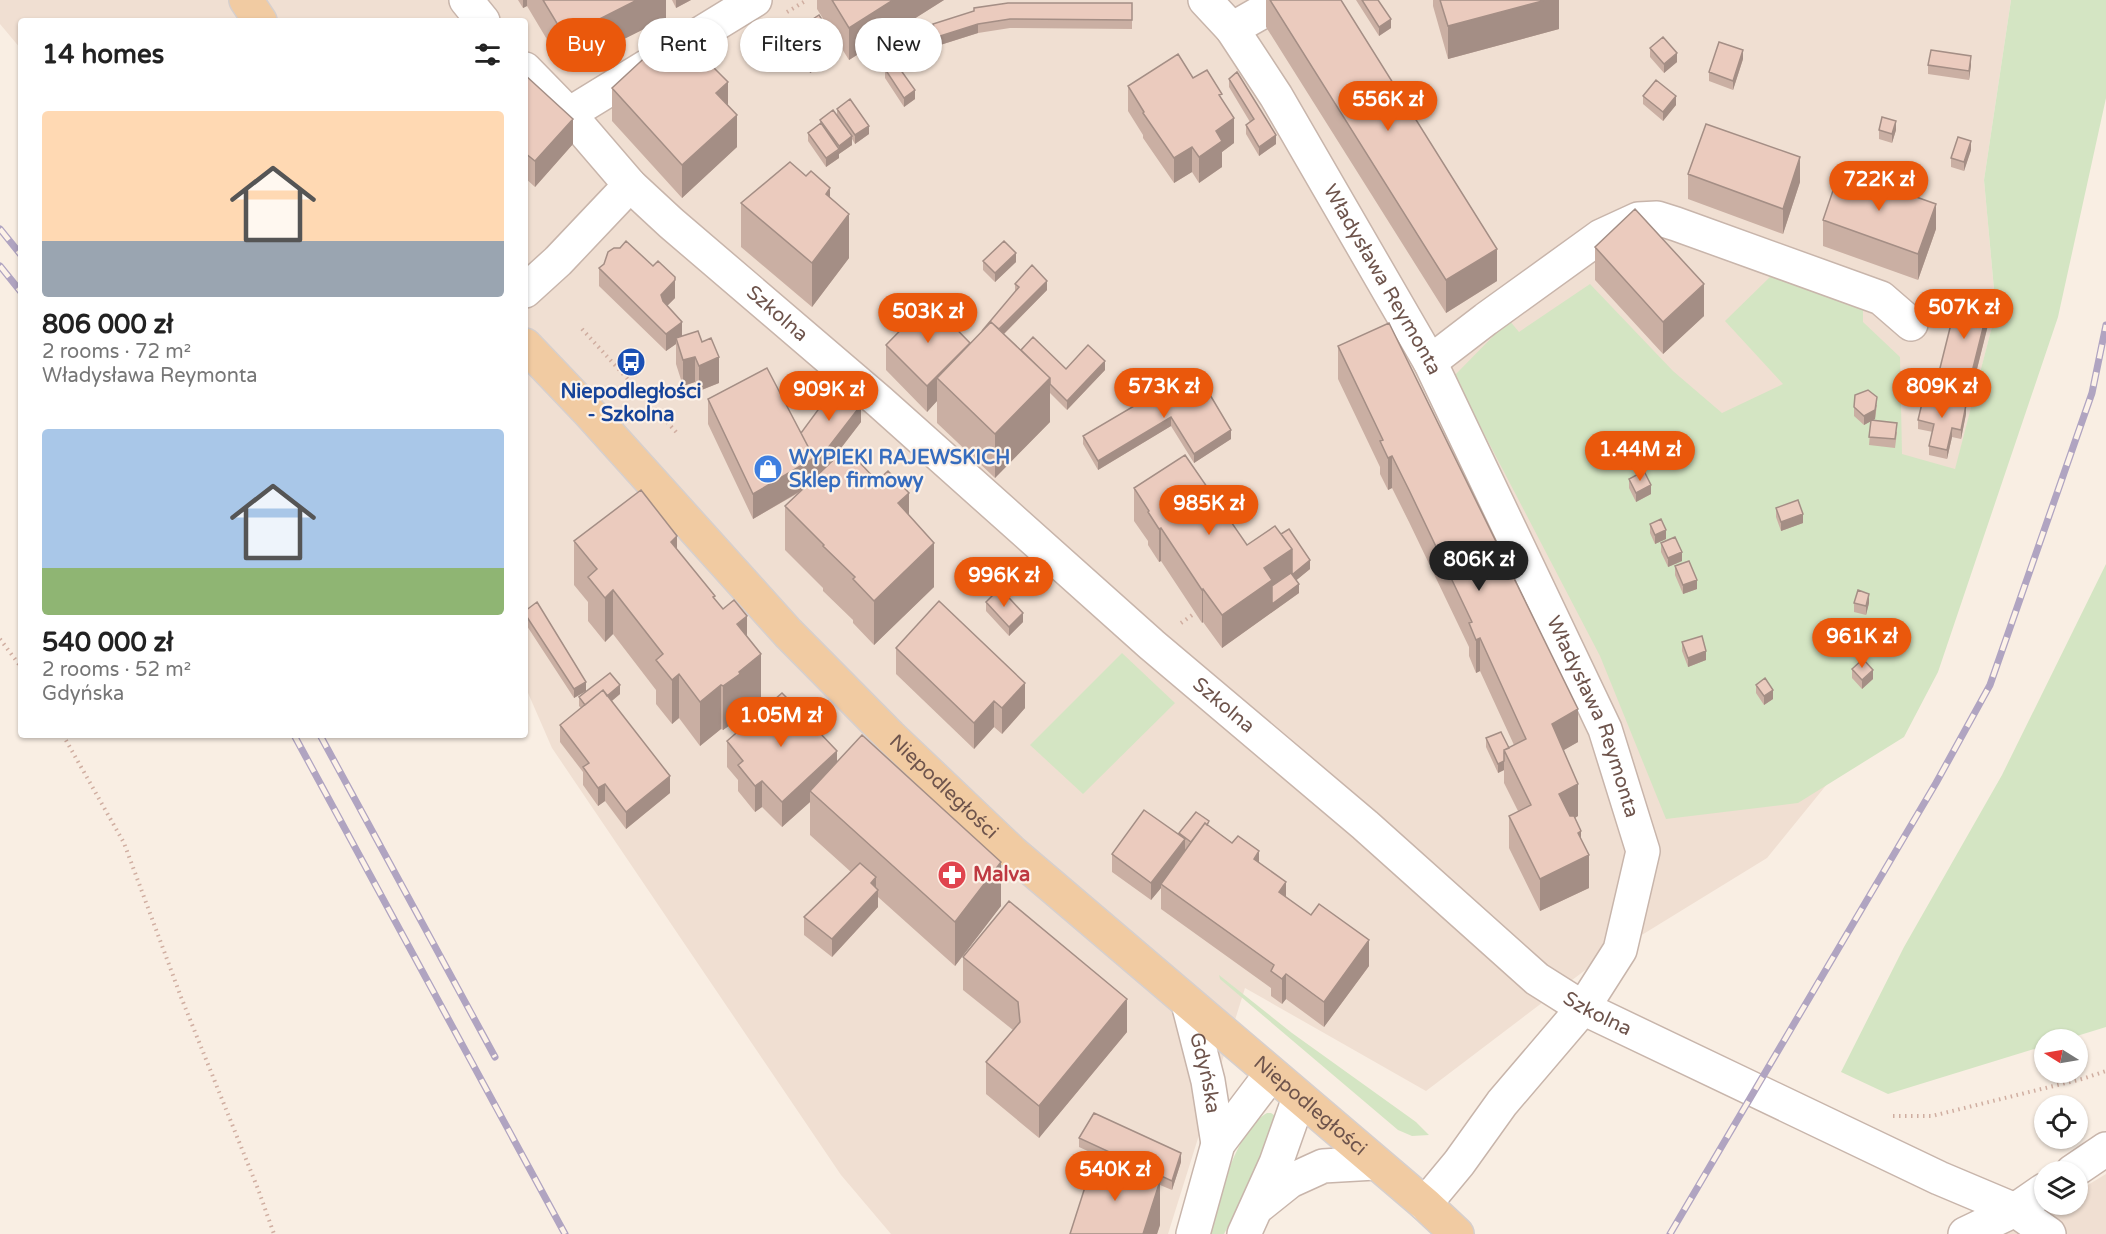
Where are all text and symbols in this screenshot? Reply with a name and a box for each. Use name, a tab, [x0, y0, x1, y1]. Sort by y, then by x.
chip: Buy	[546, 18, 626, 72]
chip: Rent	[638, 18, 728, 72]
chip: Filters	[740, 18, 843, 72]
chip: New	[855, 18, 942, 72]
icon: filters	[471, 38, 504, 71]
text: 14 homes	[42, 39, 164, 70]
pin: 556K zł	[1333, 81, 1443, 132]
text: 556K zł	[1352, 88, 1424, 112]
icon: home	[219, 150, 327, 258]
pin: 722K zł	[1824, 161, 1934, 212]
text: 722K zł	[1843, 168, 1915, 192]
street label: Władysława Reymonta	[1318, 180, 1446, 379]
street label: Szkolna	[741, 281, 813, 347]
pin: 507K zł	[1909, 289, 2019, 340]
pin: 503K zł	[873, 293, 983, 344]
text: 507K zł	[1928, 296, 2000, 320]
text: 503K zł	[892, 300, 964, 324]
text: 806 000 zł	[42, 309, 173, 340]
text: 2 rooms · 72 m²	[42, 340, 191, 364]
bus stop icon: Niepodległości - Szkolna	[615, 346, 647, 378]
text: Władysława Reymonta	[42, 364, 258, 388]
pin: 573K zł	[1109, 368, 1219, 419]
pin: 809K zł	[1887, 368, 1997, 419]
pin: 909K zł	[774, 371, 884, 422]
text: 573K zł	[1128, 375, 1200, 399]
text: 809K zł	[1906, 375, 1978, 399]
text: 909K zł	[793, 378, 865, 402]
place label: Niepodległości - Szkolna	[560, 380, 702, 427]
pin: 1.44M zł	[1578, 431, 1702, 482]
text: 1.44M zł	[1599, 438, 1681, 462]
place label: WYPIEKI RAJEWSKICH Sklep firmowy	[789, 446, 1010, 493]
shop icon: WYPIEKI RAJEWSKICH Sklep firmowy	[752, 453, 784, 485]
icon: home	[219, 468, 327, 576]
pin: 985K zł	[1154, 485, 1264, 536]
text: 985K zł	[1173, 492, 1245, 516]
pin: 806K zł	[1424, 541, 1534, 592]
text: 806K zł	[1443, 548, 1515, 572]
pin: 996K zł	[949, 557, 1059, 608]
text: 996K zł	[968, 564, 1040, 588]
street label: Władysława Reymonta	[1541, 612, 1644, 821]
pin: 961K zł	[1807, 618, 1917, 669]
text: 961K zł	[1826, 625, 1898, 649]
text: 540 000 zł	[42, 627, 173, 658]
text: 2 rooms · 52 m²	[42, 658, 191, 682]
street label: Szkolna	[1188, 673, 1259, 738]
text: Gdyńska	[42, 682, 124, 706]
pin: 1.05M zł	[719, 697, 843, 748]
text: 1.05M zł	[740, 704, 822, 728]
street label: Niepodległości	[884, 730, 1003, 844]
pharmacy icon: Malva	[936, 859, 968, 891]
place label: Malva	[973, 863, 1030, 887]
street label: Szkolna	[1559, 986, 1635, 1041]
north arrow	[2034, 1029, 2088, 1083]
map controls	[2034, 1029, 2088, 1215]
street label: Gdyńska	[1184, 1030, 1225, 1115]
street label: Niepodległości	[1249, 1051, 1372, 1161]
button: locate	[2034, 1095, 2088, 1149]
pin: 540K zł	[1060, 1151, 1170, 1202]
text: 540K zł	[1079, 1158, 1151, 1182]
button: layers	[2034, 1161, 2088, 1215]

